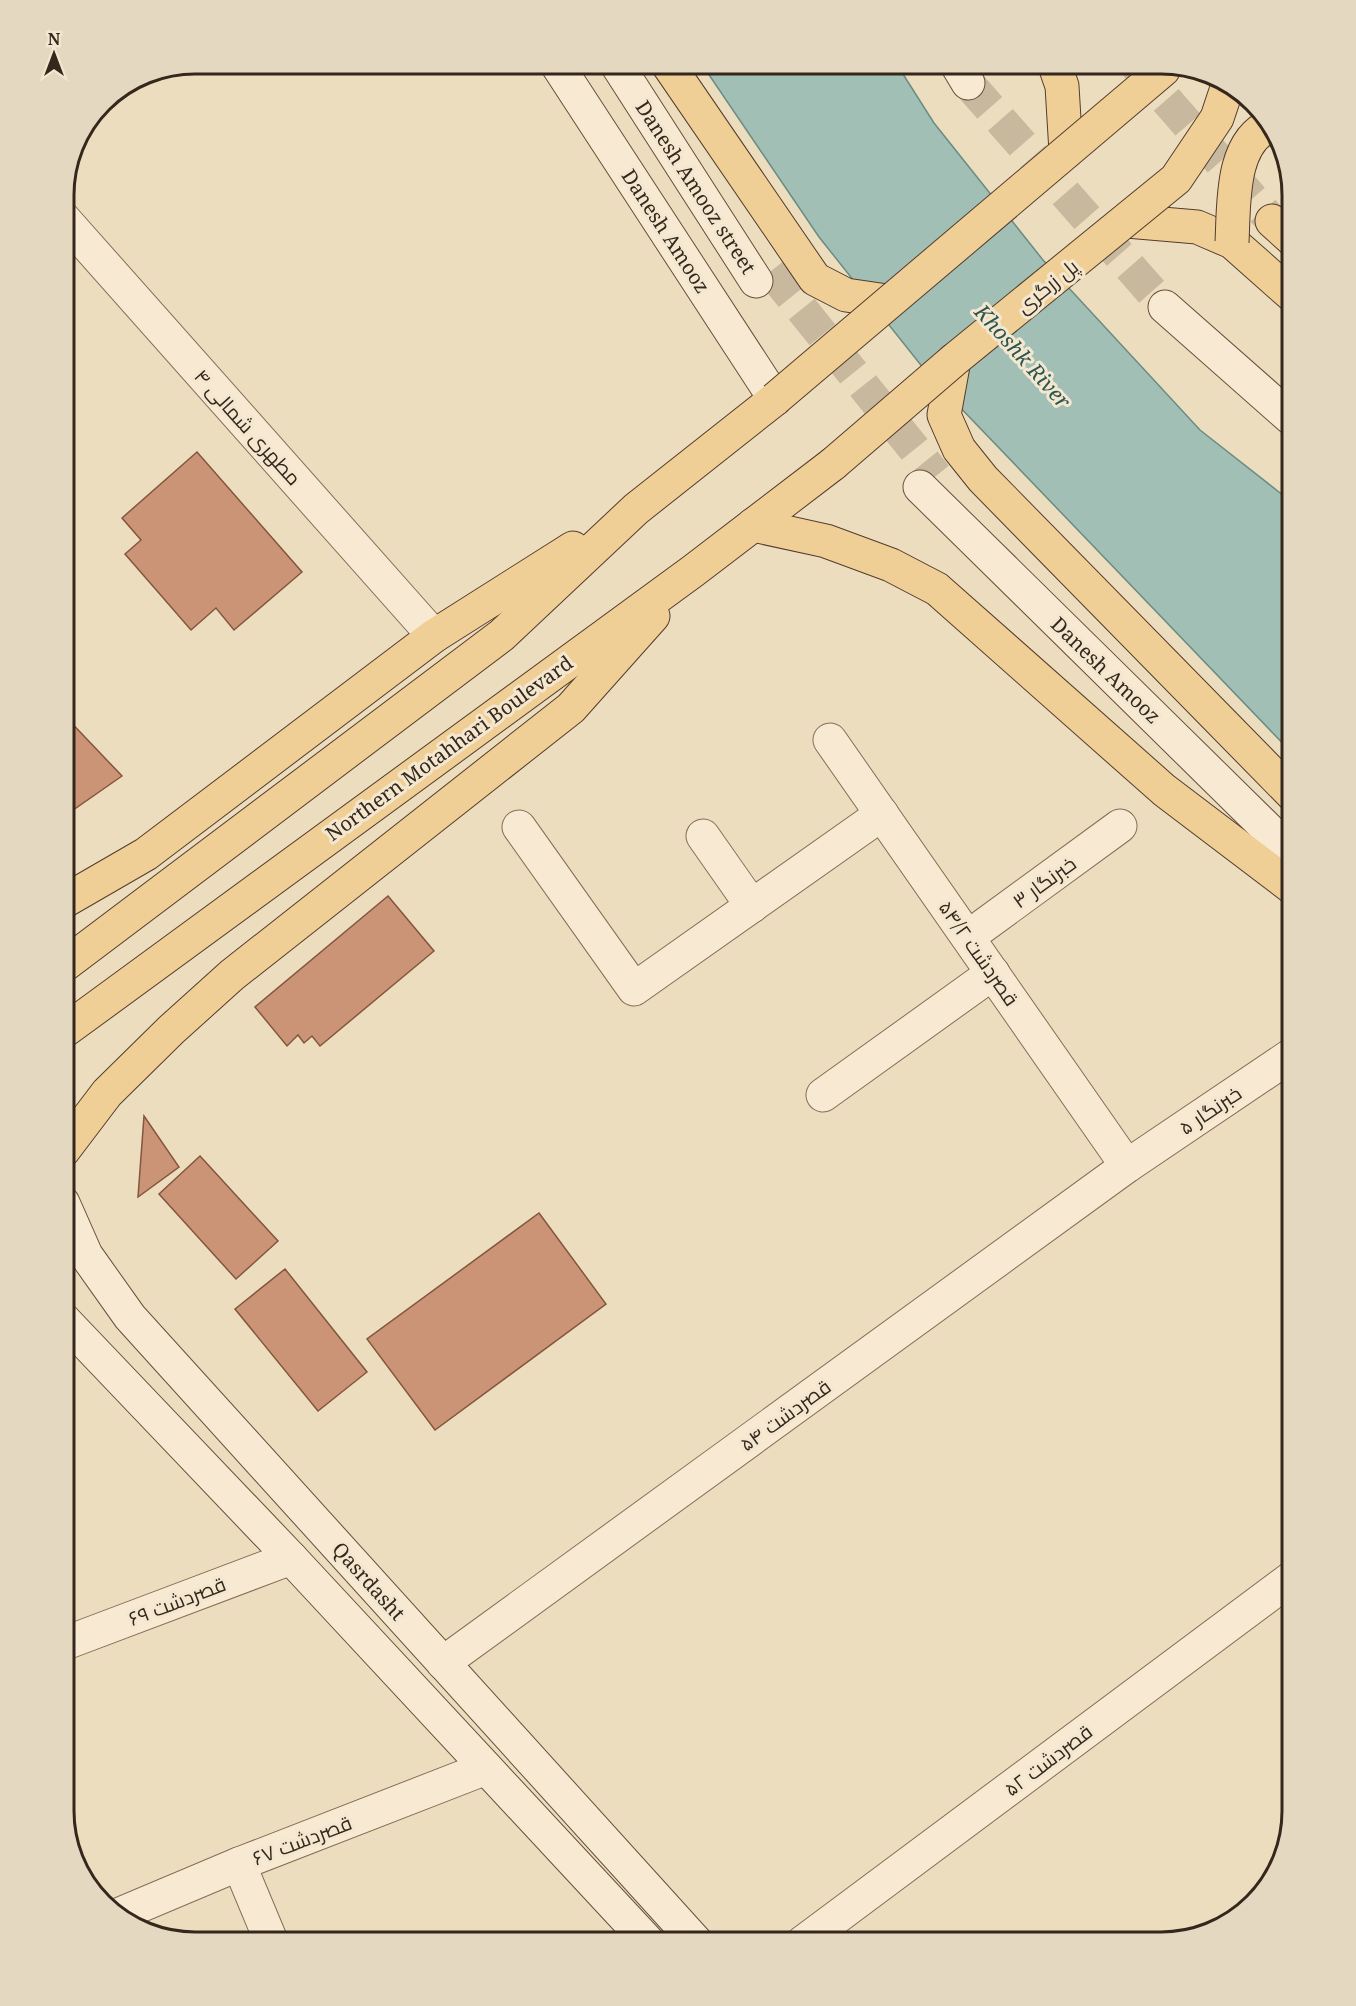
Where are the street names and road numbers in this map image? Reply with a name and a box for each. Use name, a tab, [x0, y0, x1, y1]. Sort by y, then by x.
street label: Danesh Amooz street	[631, 96, 761, 278]
street label: Danesh Amooz	[617, 165, 715, 297]
street label: پل زرگری	[1010, 252, 1084, 319]
street label: ۴ مطهری شمالی	[189, 363, 307, 491]
street label: Danesh Amooz	[1045, 611, 1167, 729]
street label: Northern Motahhari Boulevard	[320, 649, 578, 847]
street label: ۳ خبرنگار	[1007, 850, 1081, 914]
street label: ۵۴/۲ قصردشت	[933, 895, 1025, 1011]
street label: ۵ خبرنگار	[1174, 1079, 1246, 1141]
street label: ۵۴ قصردشت	[734, 1373, 836, 1457]
street label: Qasrdasht	[327, 1536, 411, 1626]
street label: ۶۹ قصردشت	[124, 1570, 230, 1632]
street label: ۵۲ قصردشت	[998, 1718, 1098, 1802]
street label: ۶۷ قصردشت	[248, 1809, 356, 1871]

